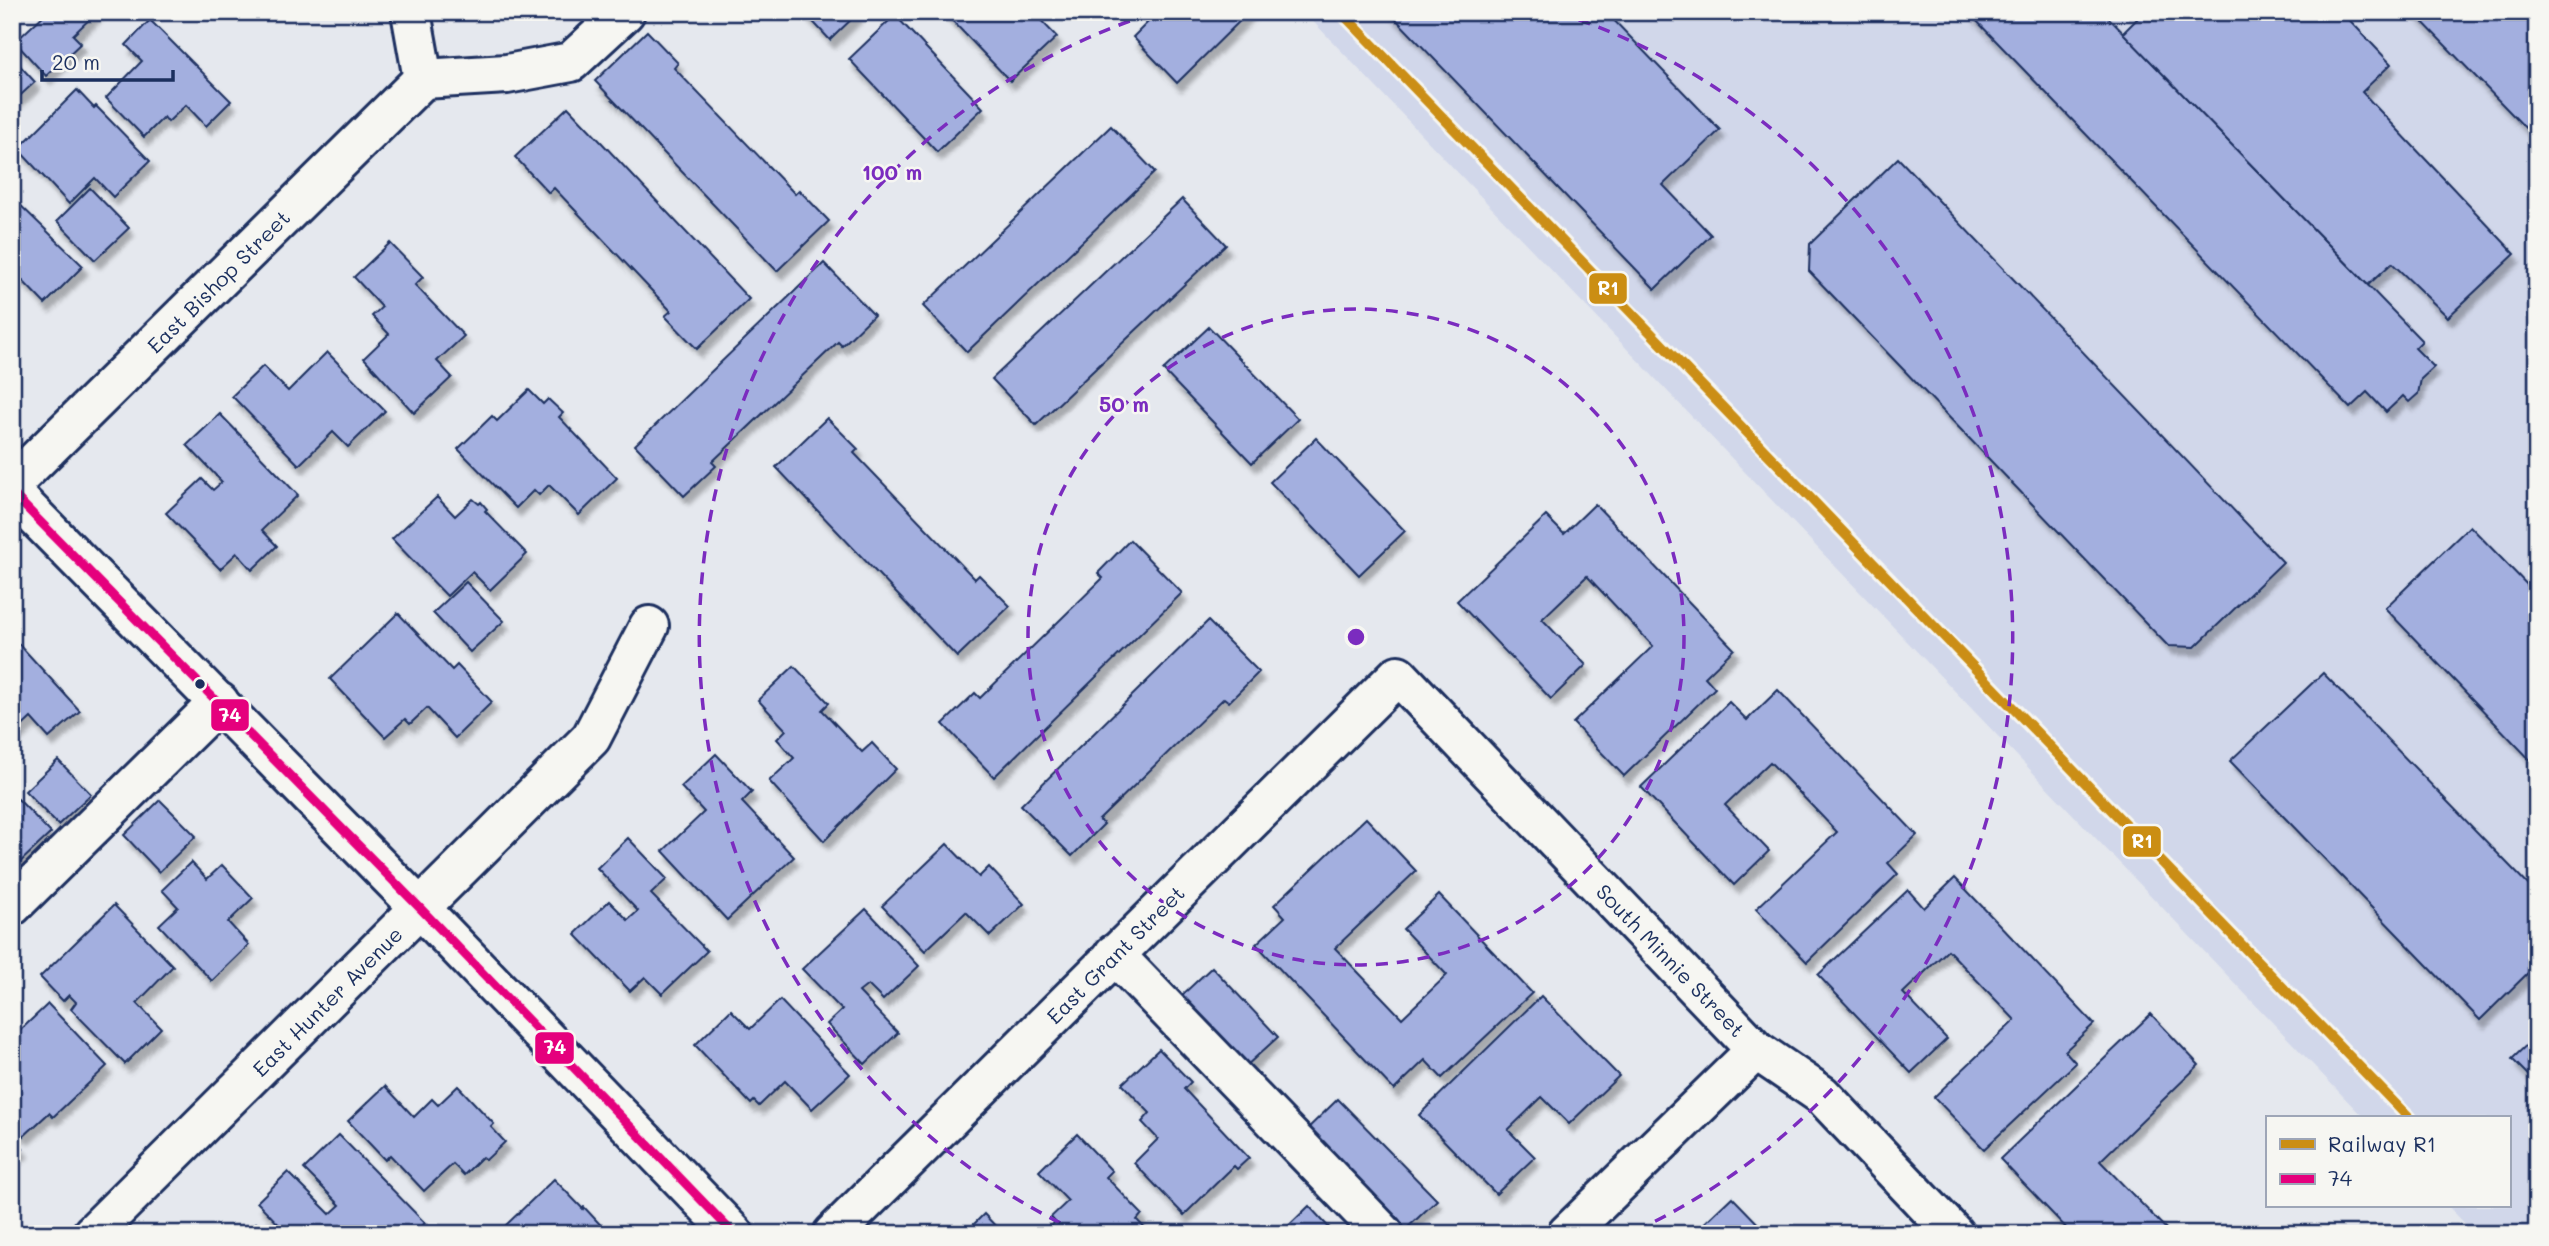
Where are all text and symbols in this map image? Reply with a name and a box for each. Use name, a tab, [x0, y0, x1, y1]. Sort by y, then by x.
scale bar	[42, 38, 173, 82]
text: 20 m	[52, 48, 100, 75]
text: 100 m	[862, 158, 922, 185]
street label: East Bishop Street	[141, 204, 295, 358]
line badge: R1	[1588, 272, 1628, 305]
text: R1	[1597, 275, 1619, 300]
text: 50 m	[1099, 390, 1149, 417]
centre of rings	[1344, 625, 1368, 649]
unlabelled marker	[193, 677, 207, 691]
line badge: 74	[210, 698, 250, 732]
text: 74	[219, 702, 241, 727]
line badge: R1	[2122, 825, 2162, 858]
text: R1	[2131, 828, 2153, 853]
street label: South Minnie Street	[1591, 878, 1751, 1042]
street label: East Grant Street	[1040, 879, 1190, 1029]
street label: East Hunter Avenue	[246, 920, 408, 1082]
line badge: 74	[534, 1031, 575, 1065]
text: 74	[544, 1034, 566, 1059]
legend	[2266, 1116, 2510, 1208]
text: Railway R1	[2328, 1130, 2436, 1157]
text: 74	[2328, 1164, 2353, 1191]

